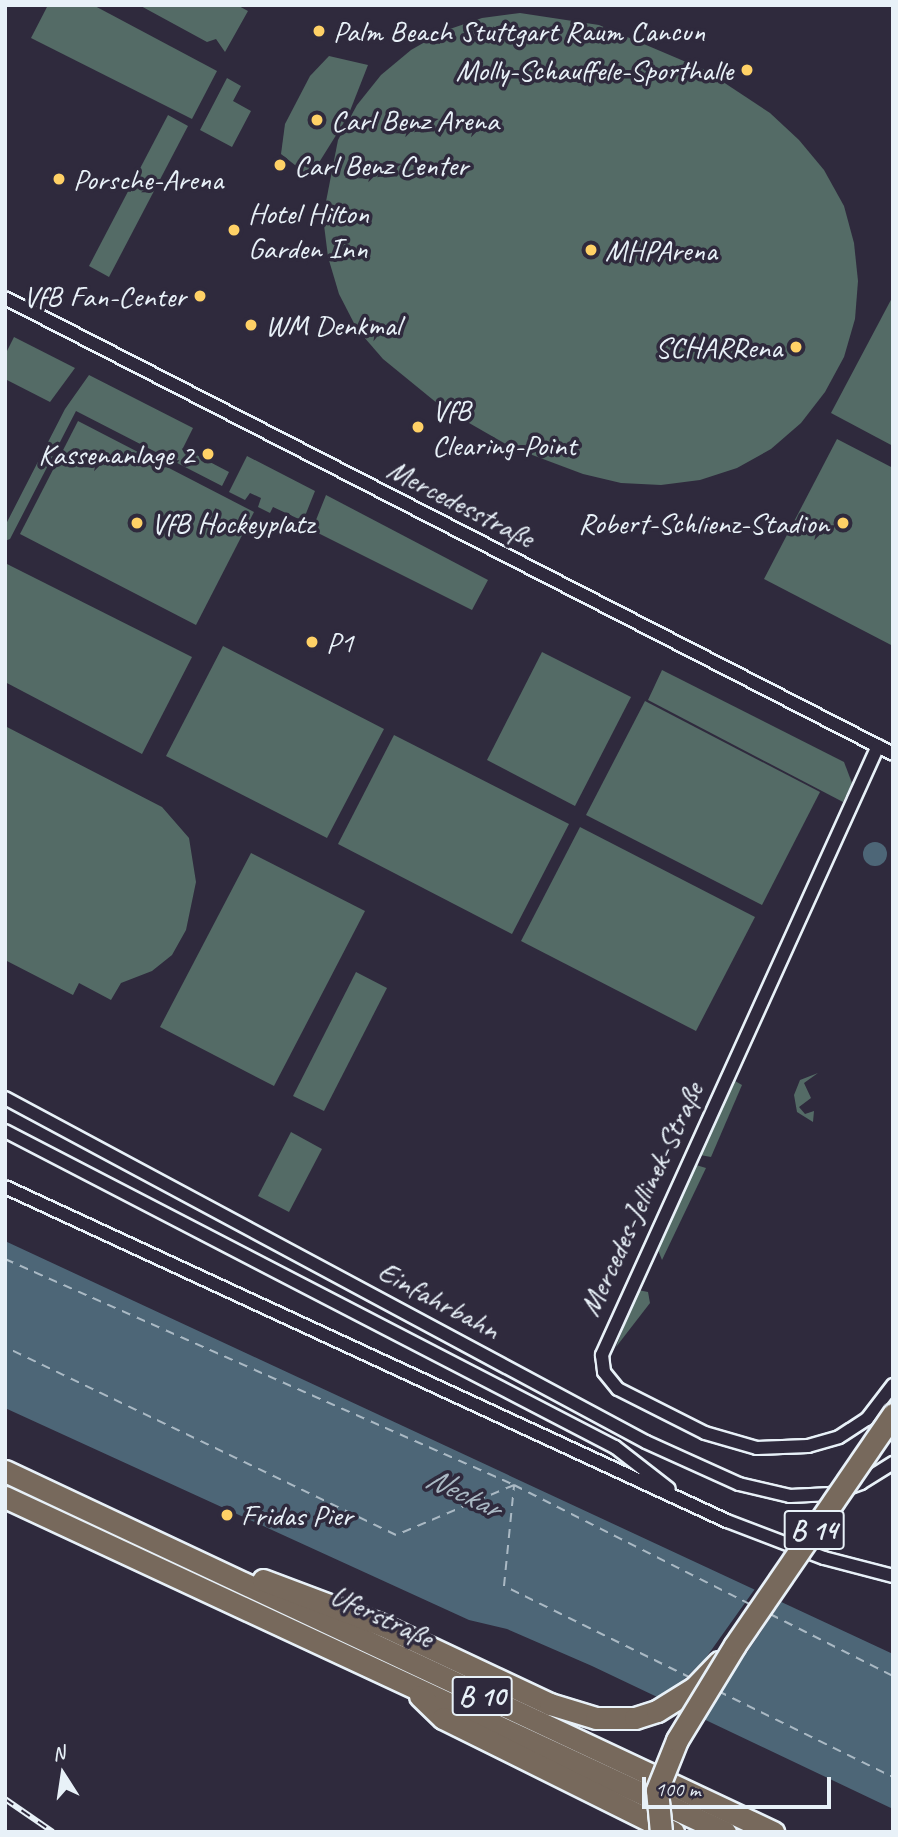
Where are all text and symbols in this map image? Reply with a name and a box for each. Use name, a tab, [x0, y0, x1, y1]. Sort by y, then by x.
place label: Palm Beach Stuttgart Raum Cancun	[333, 13, 705, 49]
marker: Palm Beach Stuttgart Raum Cancun	[311, 23, 327, 39]
place label: Molly-Schauffele-Sporthalle	[456, 52, 733, 88]
marker: Molly-Schauffele-Sporthalle	[739, 62, 755, 78]
place label: Carl Benz Arena	[331, 102, 498, 138]
marker: Carl Benz Arena	[309, 112, 325, 128]
place label: Carl Benz Center	[294, 147, 468, 183]
marker: Carl Benz Center	[272, 157, 288, 173]
place label: Porsche-Arena	[73, 161, 223, 197]
marker: Porsche-Arena	[51, 171, 67, 187]
place label: Hotel Hilton Garden Inn	[248, 195, 369, 265]
marker: Hotel Hilton Garden Inn	[226, 222, 242, 238]
place label: MHPArena	[605, 232, 717, 268]
marker: MHPArena	[583, 242, 599, 258]
place label: VfB Fan-Center	[23, 278, 186, 314]
marker: VfB Fan-Center	[192, 288, 208, 304]
place label: WM Denkmal	[265, 307, 401, 343]
marker: WM Denkmal	[243, 317, 259, 333]
place label: SCHARRena	[655, 329, 782, 365]
marker: SCHARRena	[788, 339, 804, 355]
place label: VfB Clearing-Point	[432, 392, 576, 462]
marker: VfB Clearing-Point	[410, 419, 426, 435]
place label: Kassenanlage 2	[38, 436, 194, 472]
marker: Kassenanlage 2	[200, 446, 216, 462]
street label: Mercedesstraße	[382, 451, 540, 555]
place label: VfB Hockeyplatz	[151, 505, 314, 541]
place label: Robert-Schlienz-Stadion	[578, 505, 829, 541]
marker: VfB Hockeyplatz	[129, 515, 145, 531]
marker: Robert-Schlienz-Stadion	[835, 515, 851, 531]
place label: P1	[326, 624, 353, 660]
marker: P1	[304, 634, 320, 650]
street label: Mercedes-Jellinek-Straße	[571, 1077, 711, 1321]
street label: Einfahrbahn	[372, 1253, 506, 1347]
water label: Neckar	[420, 1459, 506, 1527]
place label: Fridas Pier	[241, 1497, 353, 1533]
road number: B 14	[782, 1506, 846, 1554]
marker: Fridas Pier	[219, 1507, 235, 1523]
street label: Uferstraße	[325, 1577, 439, 1655]
road number: B 10	[450, 1672, 514, 1720]
north arrow	[28, 1739, 98, 1809]
text: N	[50, 1740, 67, 1766]
scale bar	[646, 1764, 835, 1808]
text: 100 m	[655, 1776, 700, 1802]

